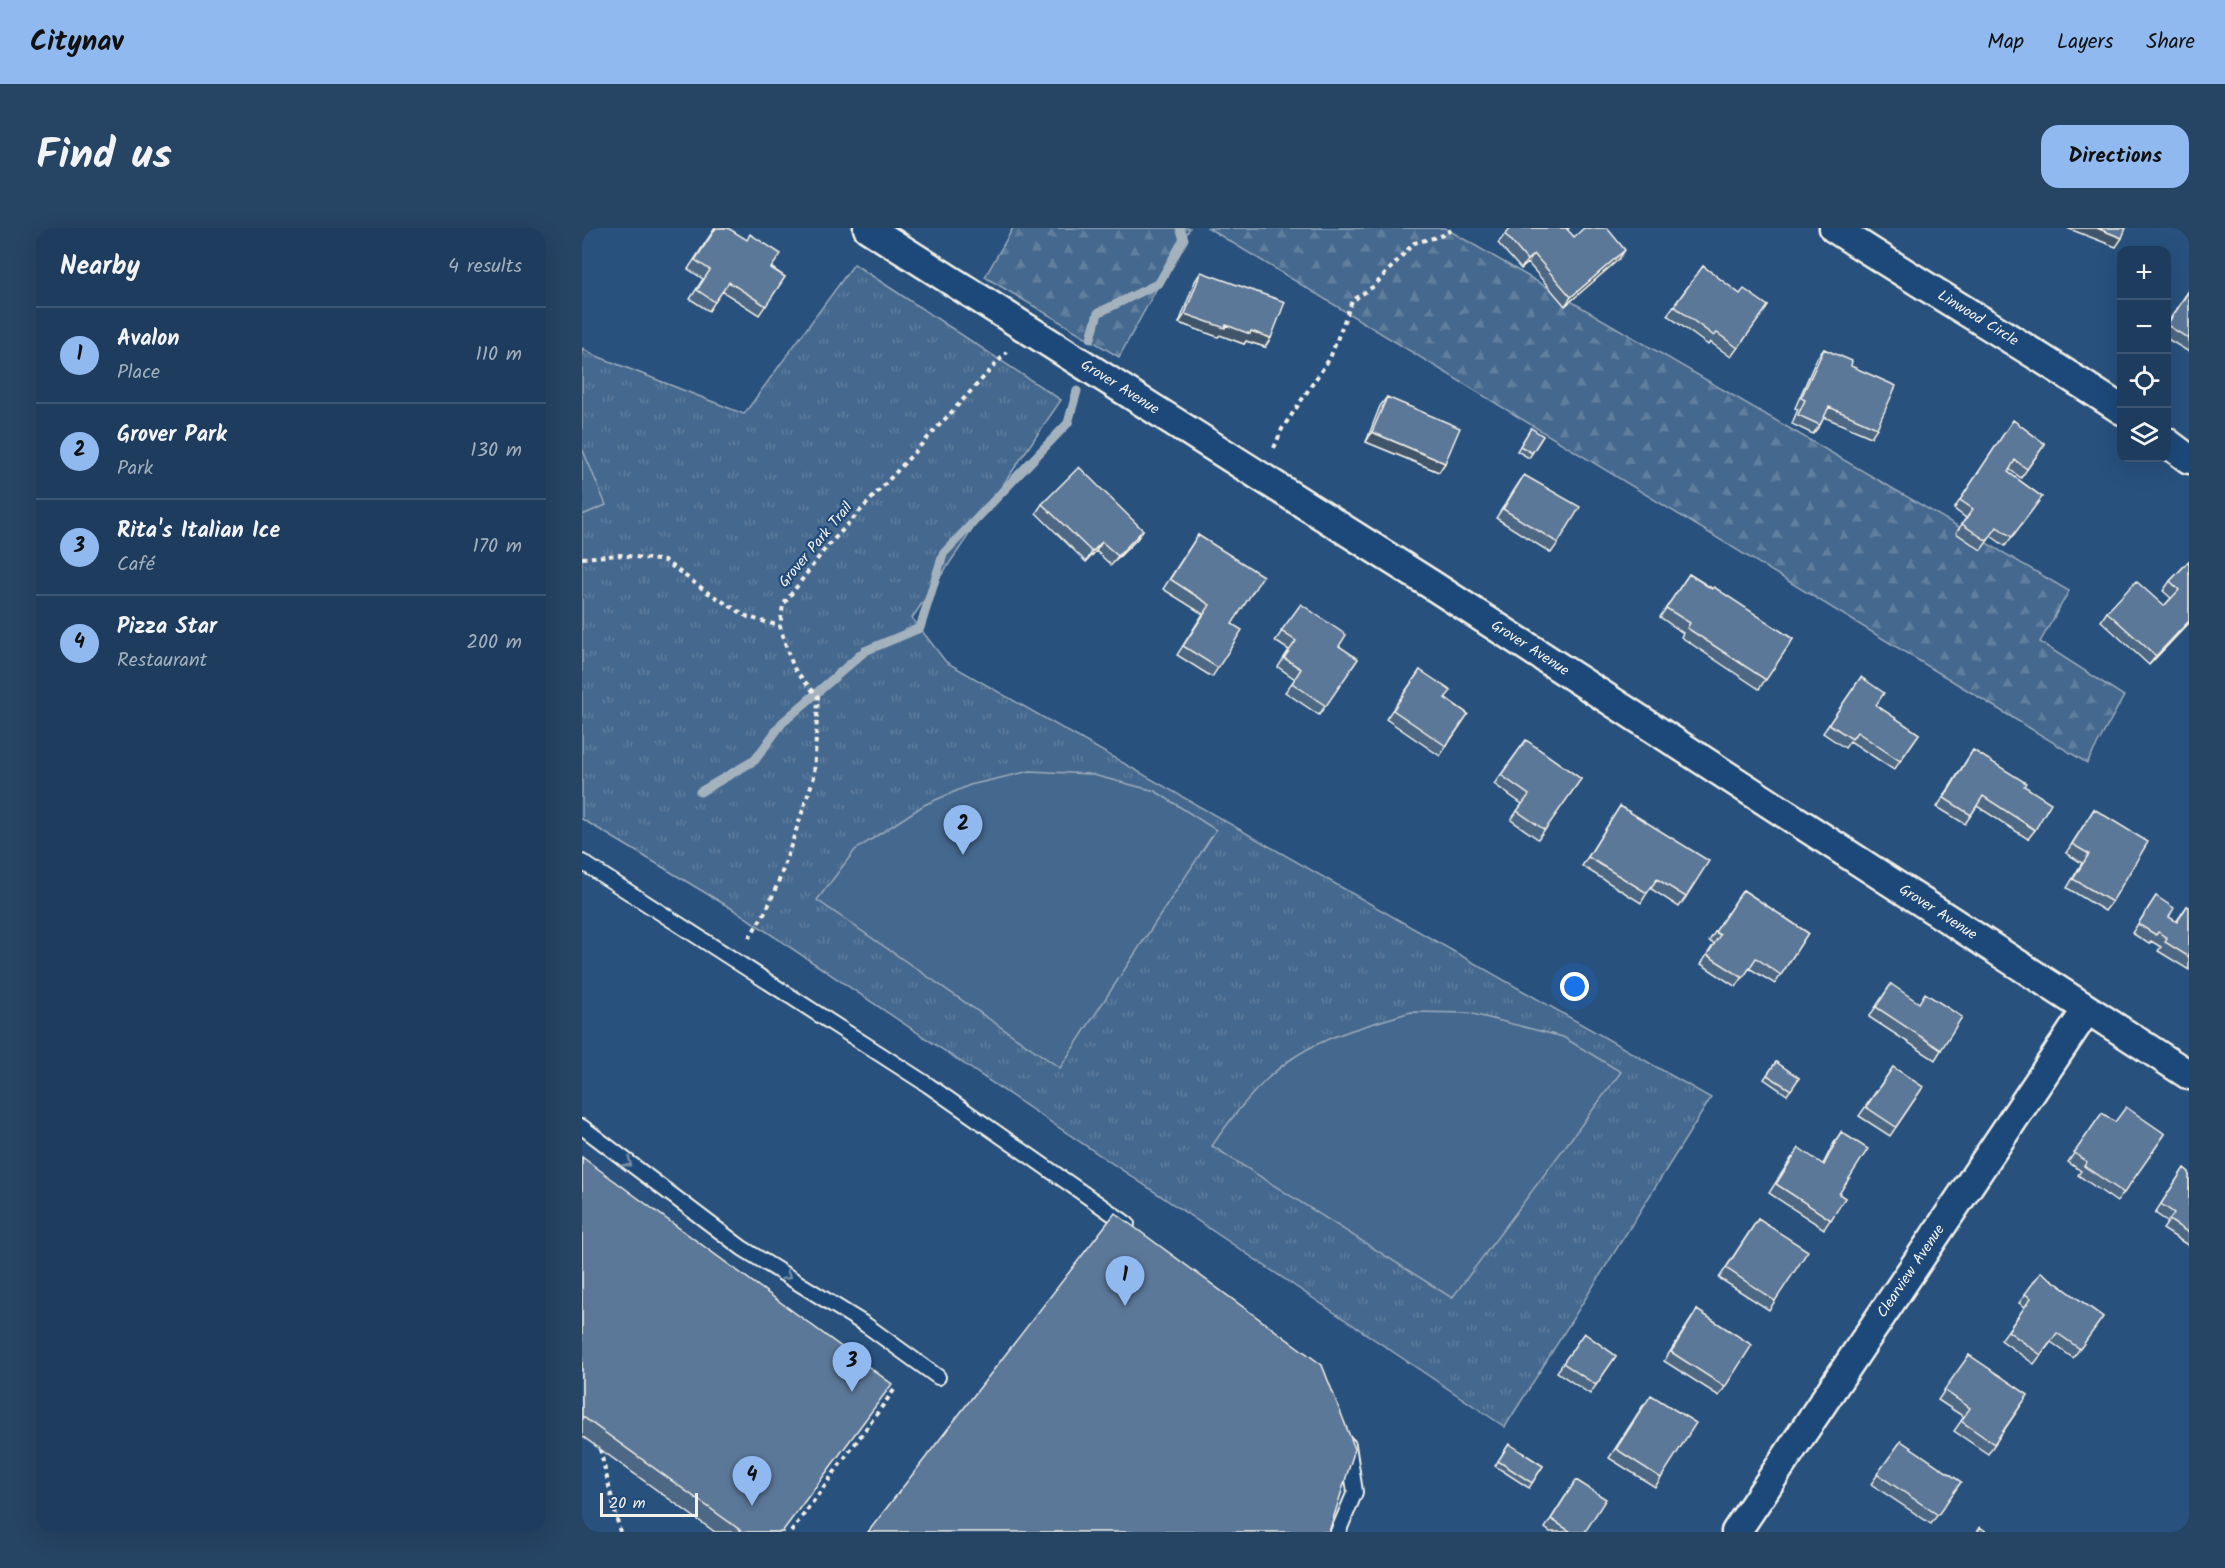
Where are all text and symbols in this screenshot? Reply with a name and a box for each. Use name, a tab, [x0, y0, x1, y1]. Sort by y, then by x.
text: Citynav	[30, 20, 123, 65]
text: Map	[1987, 26, 2024, 59]
text: Layers	[2057, 26, 2113, 59]
text: Share	[2146, 26, 2195, 59]
text: Find us	[36, 123, 172, 190]
button: Directions	[2041, 125, 2189, 188]
text: Nearby	[60, 246, 140, 288]
map controls	[2117, 246, 2171, 462]
button: +	[2117, 246, 2171, 300]
text: 4 results	[448, 251, 522, 283]
street label: Linwood Circle	[1933, 284, 2023, 353]
button: −	[2117, 300, 2171, 354]
text: Avalon	[117, 322, 179, 357]
text: 1	[76, 339, 83, 371]
text: 110 m	[476, 339, 522, 371]
street label: Grover Avenue	[1076, 353, 1164, 422]
button: locate	[2117, 354, 2171, 408]
text: Place	[117, 357, 160, 389]
button: layers	[2117, 408, 2171, 462]
text: Grover Park	[117, 418, 227, 453]
text: 2	[74, 435, 85, 467]
text: 130 m	[470, 435, 522, 467]
text: Park	[117, 453, 153, 485]
street label: Grover Park Trail	[773, 497, 859, 593]
text: Rita's Italian Ice	[117, 514, 280, 549]
text: 3	[74, 531, 85, 563]
text: 170 m	[473, 531, 522, 563]
text: Café	[117, 549, 155, 581]
text: Pizza Star	[117, 610, 217, 645]
street label: Grover Avenue	[1486, 614, 1574, 683]
text: 4	[74, 627, 85, 659]
text: 200 m	[466, 627, 522, 659]
text: Restaurant	[117, 645, 207, 677]
pin: 2	[944, 806, 982, 855]
street label: Grover Avenue	[1894, 878, 1982, 947]
your location	[1560, 972, 1589, 1001]
one-way arrow	[621, 1156, 632, 1167]
street label: Clearview Avenue	[1871, 1219, 1951, 1323]
pin: 1	[1106, 1256, 1144, 1306]
one-way arrow	[780, 1269, 791, 1280]
pin: 3	[832, 1342, 872, 1392]
pin: 4	[732, 1456, 772, 1506]
scale bar	[600, 1490, 698, 1518]
text: 20 m	[609, 1491, 645, 1516]

